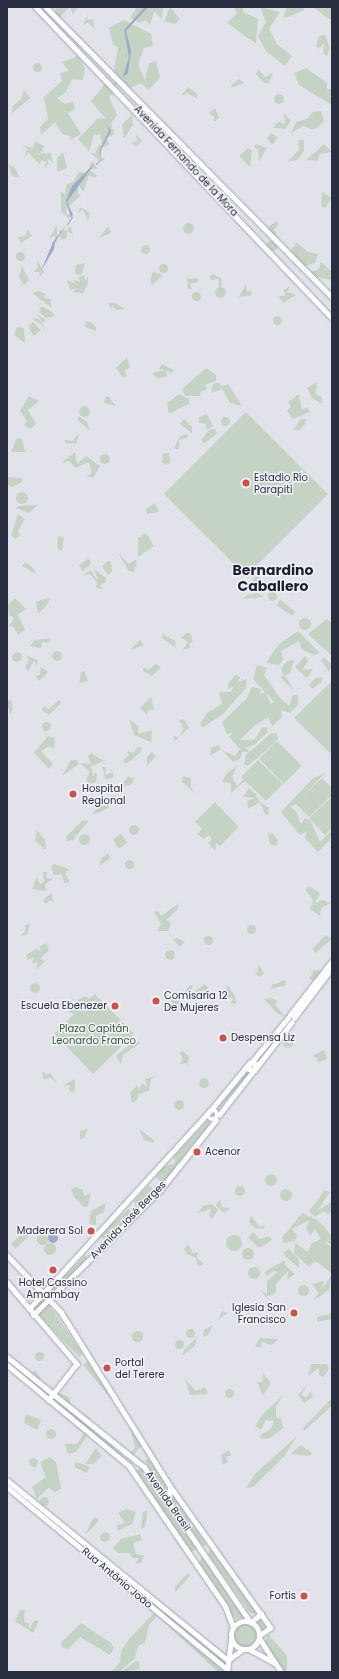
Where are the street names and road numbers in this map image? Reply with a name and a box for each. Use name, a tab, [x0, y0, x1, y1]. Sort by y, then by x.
street label: Avenida Fernando de la Mora	[131, 103, 241, 219]
street label: Avenida José Berges	[88, 1179, 168, 1261]
street label: Avenida Brasil	[143, 1469, 193, 1533]
street label: Rua Antônio João	[79, 1545, 155, 1611]

